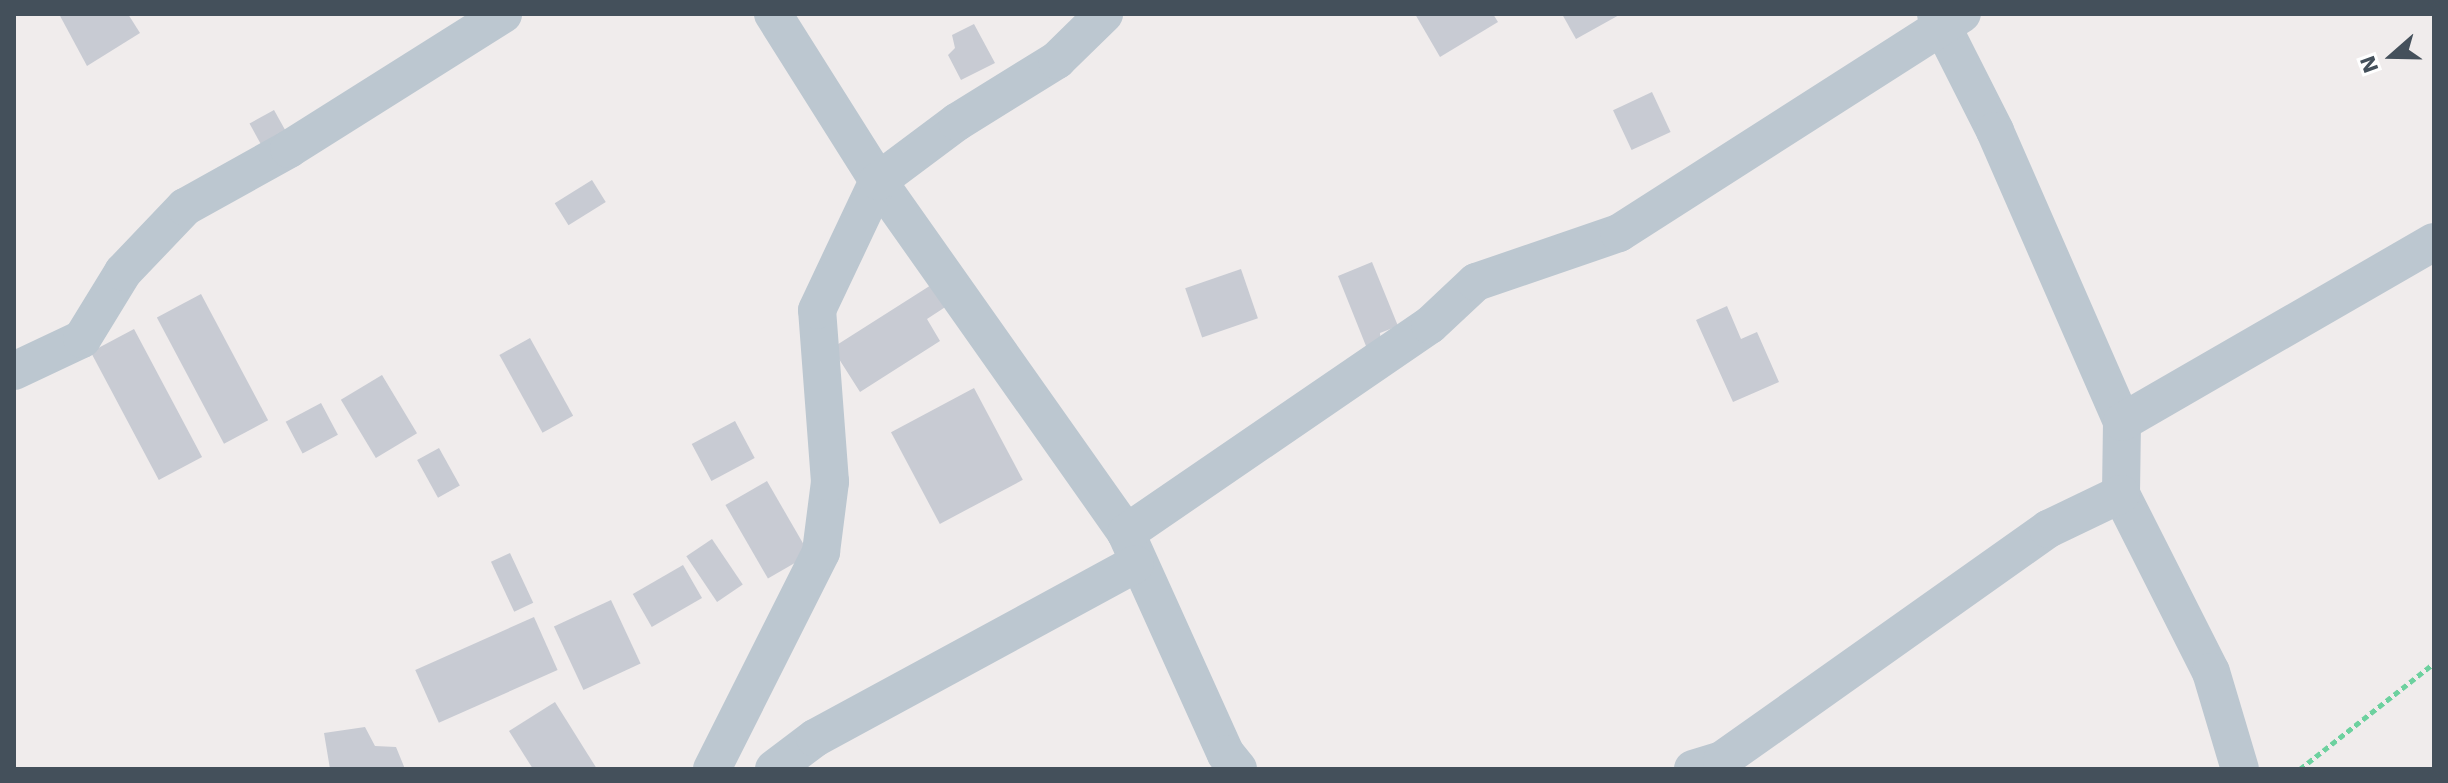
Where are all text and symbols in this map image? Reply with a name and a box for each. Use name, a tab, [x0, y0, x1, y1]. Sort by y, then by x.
north arrow	[2352, 16, 2432, 96]
text: N	[2354, 52, 2384, 76]

